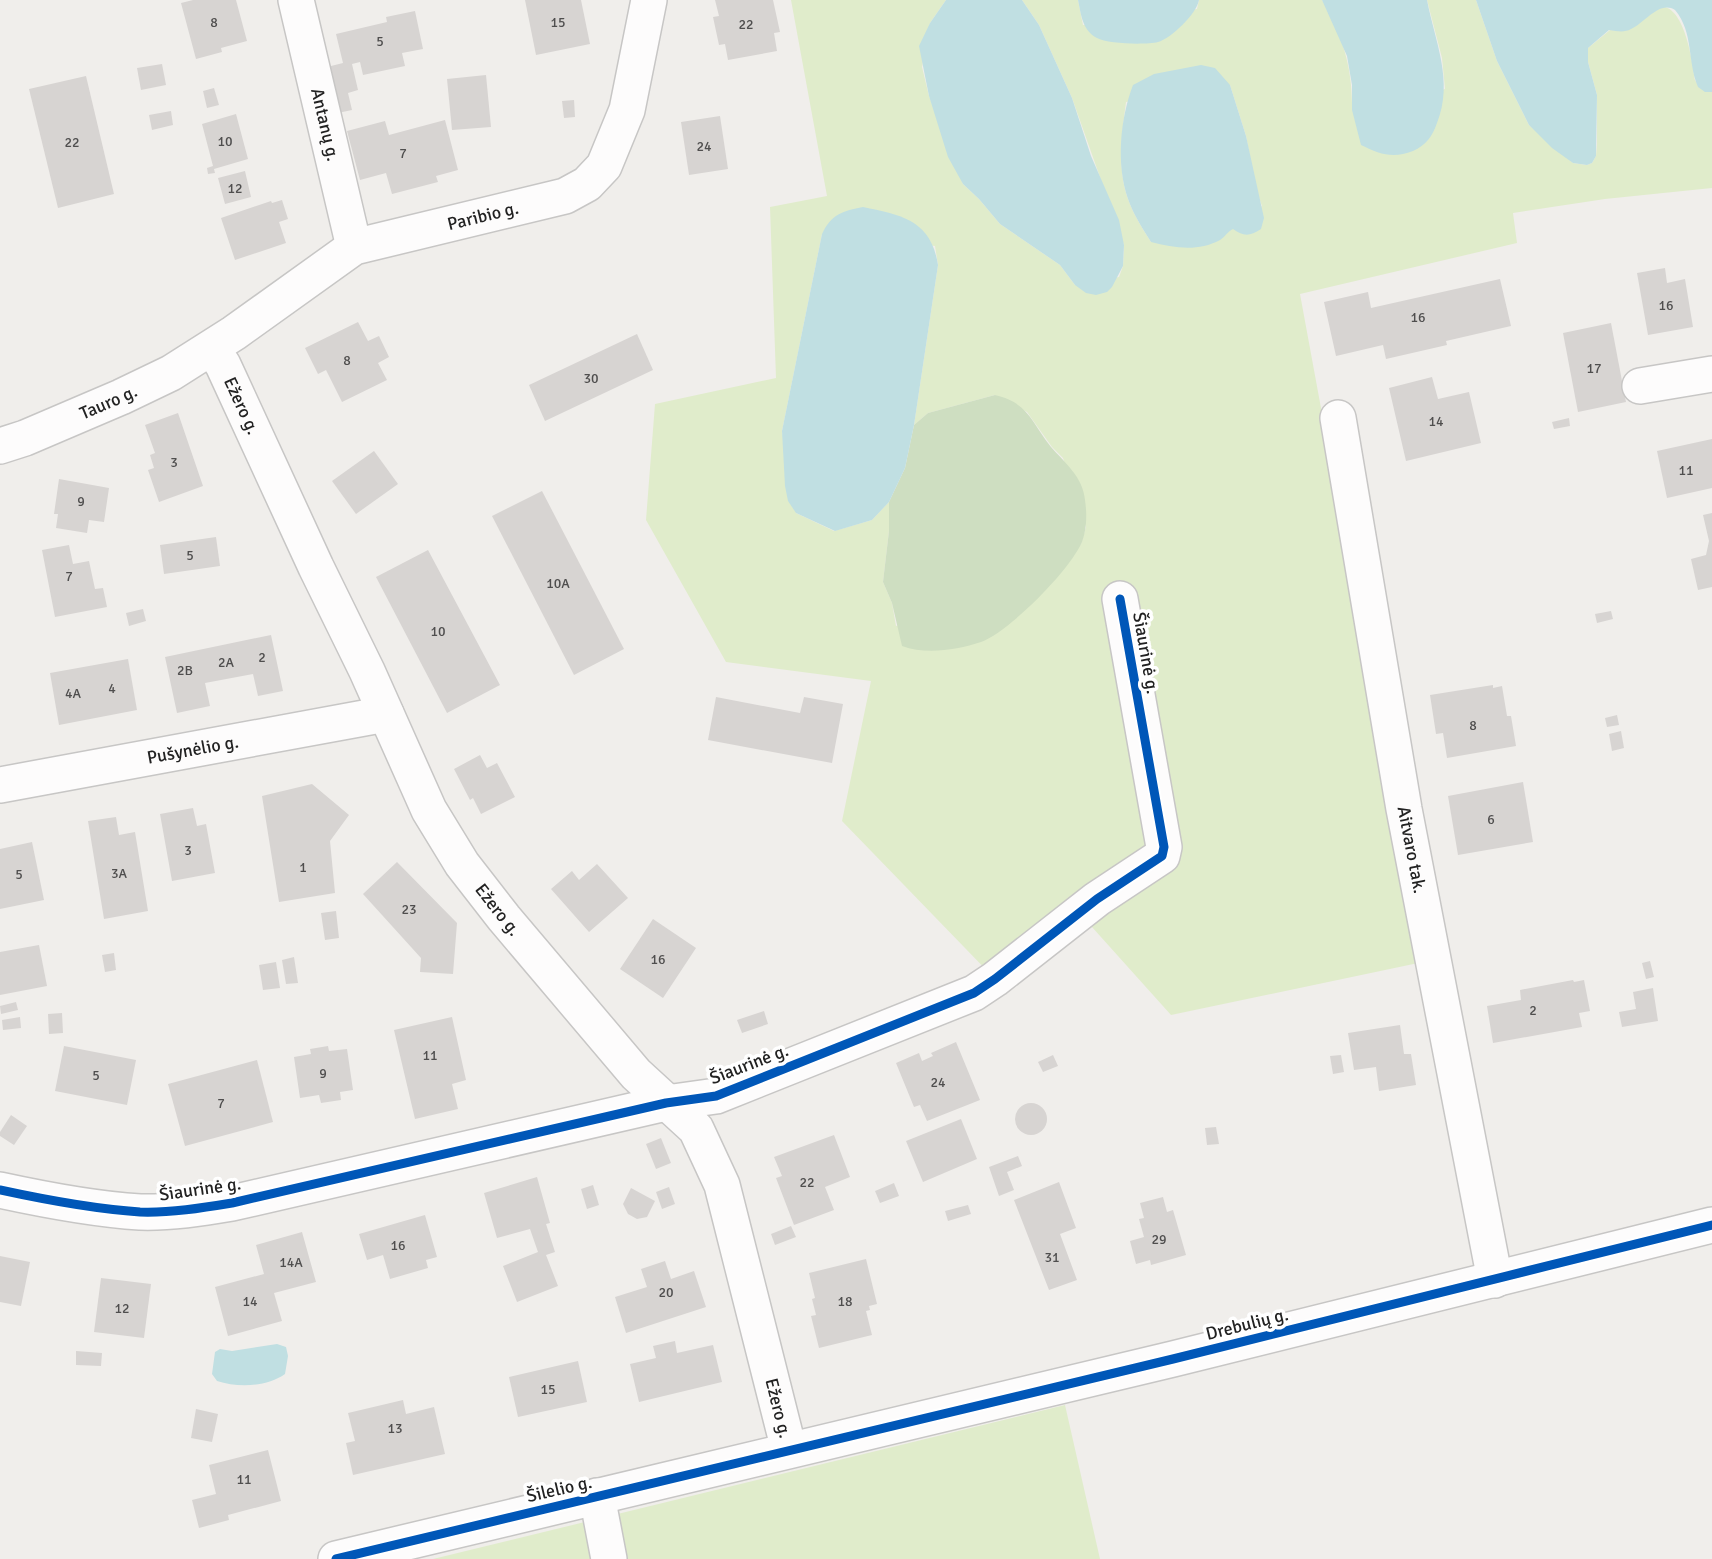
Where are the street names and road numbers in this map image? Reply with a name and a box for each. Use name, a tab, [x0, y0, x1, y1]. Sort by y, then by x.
street label: Antanų g.	[306, 86, 344, 163]
street label: Paribio g.	[445, 197, 521, 235]
street label: Ežero g.	[219, 373, 264, 438]
street label: Tauro g.	[76, 380, 141, 424]
street label: Šiaurinė g.	[1128, 610, 1164, 696]
street label: Pušynėlio g.	[145, 730, 240, 769]
street label: Aitvaro tak.	[1393, 804, 1431, 895]
street label: Ežero g.	[470, 879, 525, 940]
street label: Šiaurinė g.	[706, 1039, 792, 1089]
street label: Šiaurinė g.	[158, 1172, 242, 1206]
street label: Drebulių g.	[1203, 1303, 1291, 1345]
street label: Ežero g.	[760, 1376, 797, 1440]
street label: Šilelio g.	[524, 1471, 594, 1507]

